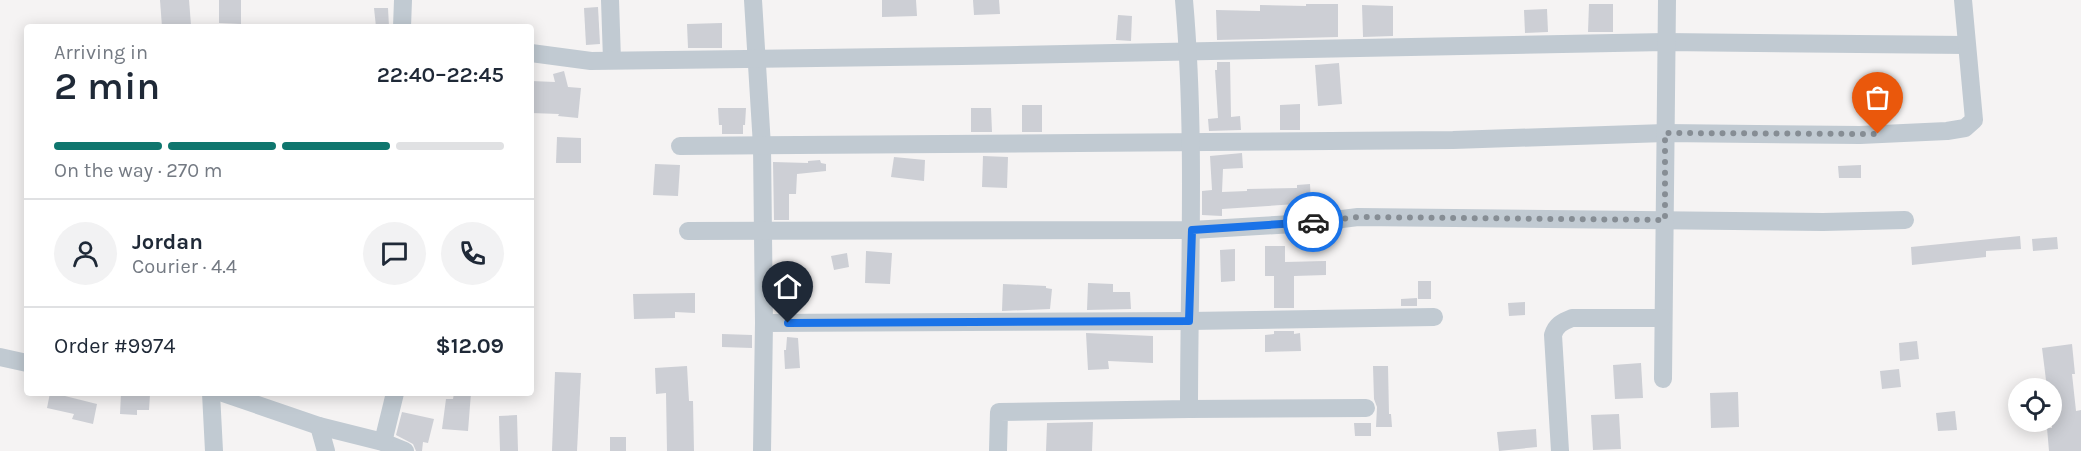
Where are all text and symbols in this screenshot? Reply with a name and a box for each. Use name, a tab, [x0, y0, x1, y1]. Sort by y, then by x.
text: Arriving in	[54, 41, 148, 64]
text: 22:40–22:45	[377, 62, 504, 88]
text: 2 min	[54, 63, 160, 109]
pin	[1852, 72, 1903, 134]
icon: bag	[1861, 81, 1894, 114]
text: On the way · 270 m	[54, 159, 223, 182]
courier	[1283, 192, 1343, 252]
icon: car	[1297, 206, 1330, 239]
button: person	[54, 222, 117, 285]
button: chat	[363, 222, 426, 285]
button: phone	[441, 222, 504, 285]
text: Jordan	[132, 229, 203, 255]
text: Courier · 4.4	[132, 255, 237, 278]
pin	[762, 261, 813, 323]
icon: home	[771, 270, 804, 303]
text: Order #9974	[54, 333, 176, 359]
text: $12.09	[436, 333, 504, 359]
map controls	[2008, 378, 2062, 432]
button: locate	[2008, 378, 2062, 432]

